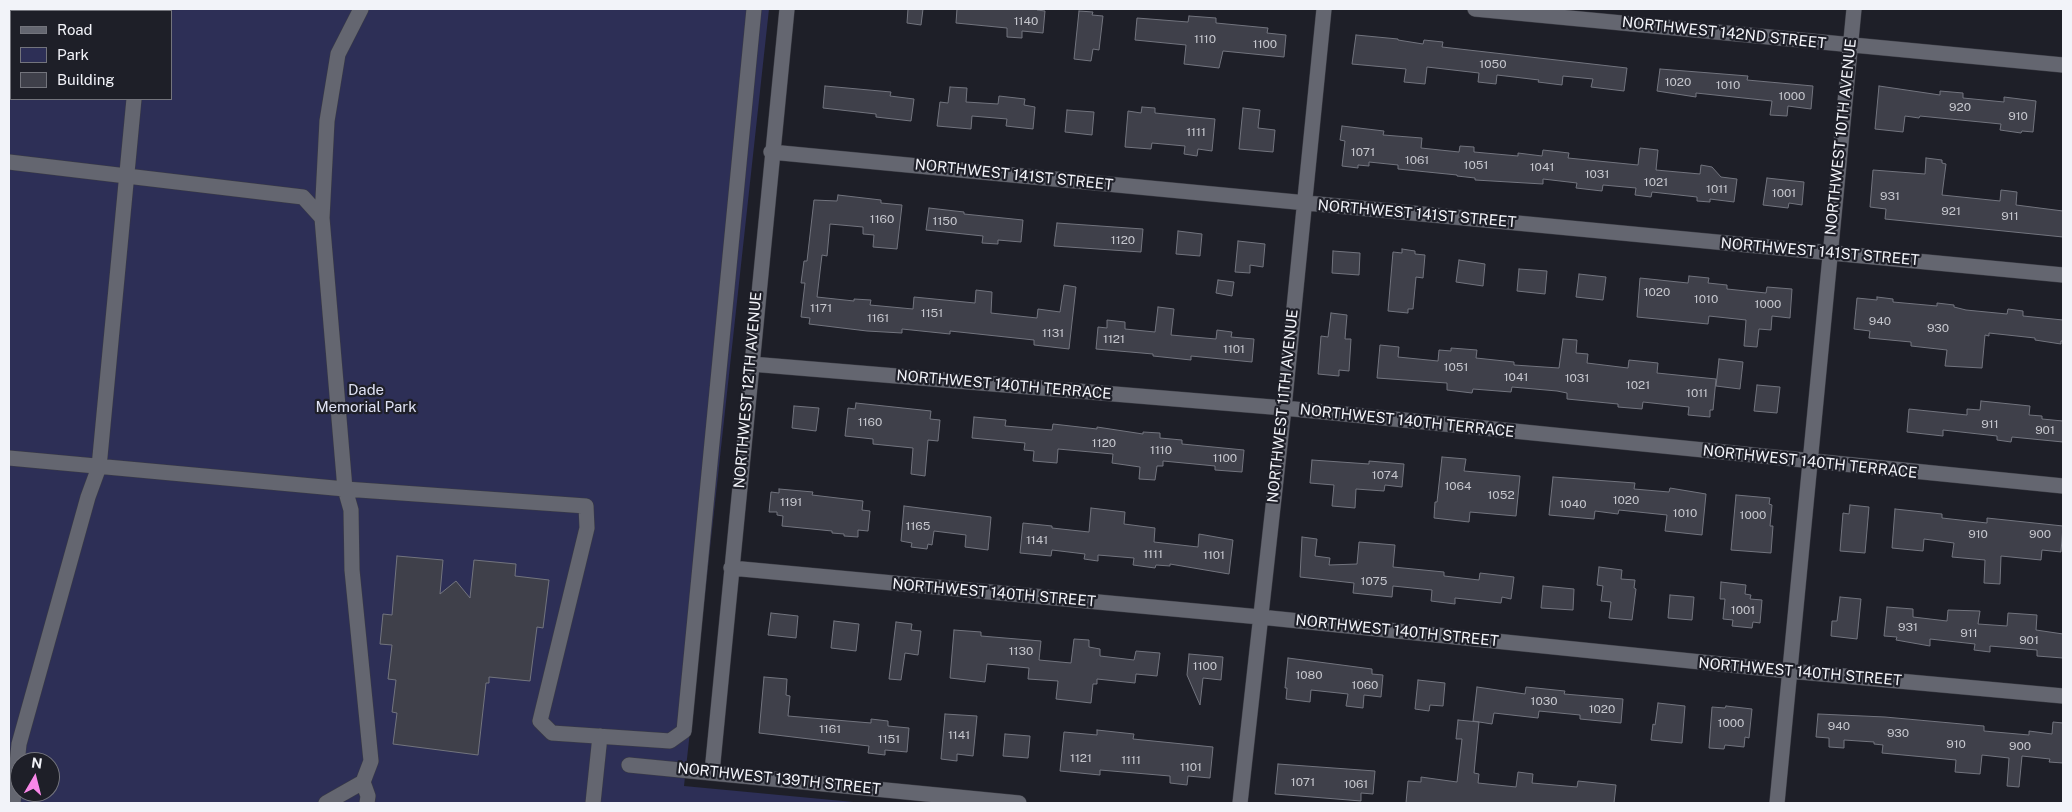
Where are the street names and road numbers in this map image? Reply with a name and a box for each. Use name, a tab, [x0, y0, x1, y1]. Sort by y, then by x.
street label: NORTHWEST 142ND STREET	[1621, 13, 1827, 53]
street label: NORTHWEST 10TH AVENUE	[1822, 38, 1860, 236]
street label: NORTHWEST 141ST STREET	[914, 156, 1114, 194]
street label: NORTHWEST 141ST STREET	[1317, 196, 1517, 232]
street label: NORTHWEST 141ST STREET	[1720, 234, 1920, 270]
street label: NORTHWEST 12TH AVENUE	[730, 291, 766, 489]
street label: NORTHWEST 11TH AVENUE	[1264, 308, 1302, 504]
street label: NORTHWEST 140TH TERRACE	[896, 367, 1112, 403]
street label: NORTHWEST 140TH TERRACE	[1299, 401, 1515, 441]
street label: NORTHWEST 140TH TERRACE	[1702, 442, 1918, 482]
street label: NORTHWEST 140TH STREET	[892, 575, 1096, 611]
street label: NORTHWEST 140TH STREET	[1295, 611, 1499, 651]
street label: NORTHWEST 140TH STREET	[1698, 654, 1902, 690]
street label: NORTHWEST 139TH STREET	[676, 759, 882, 799]

